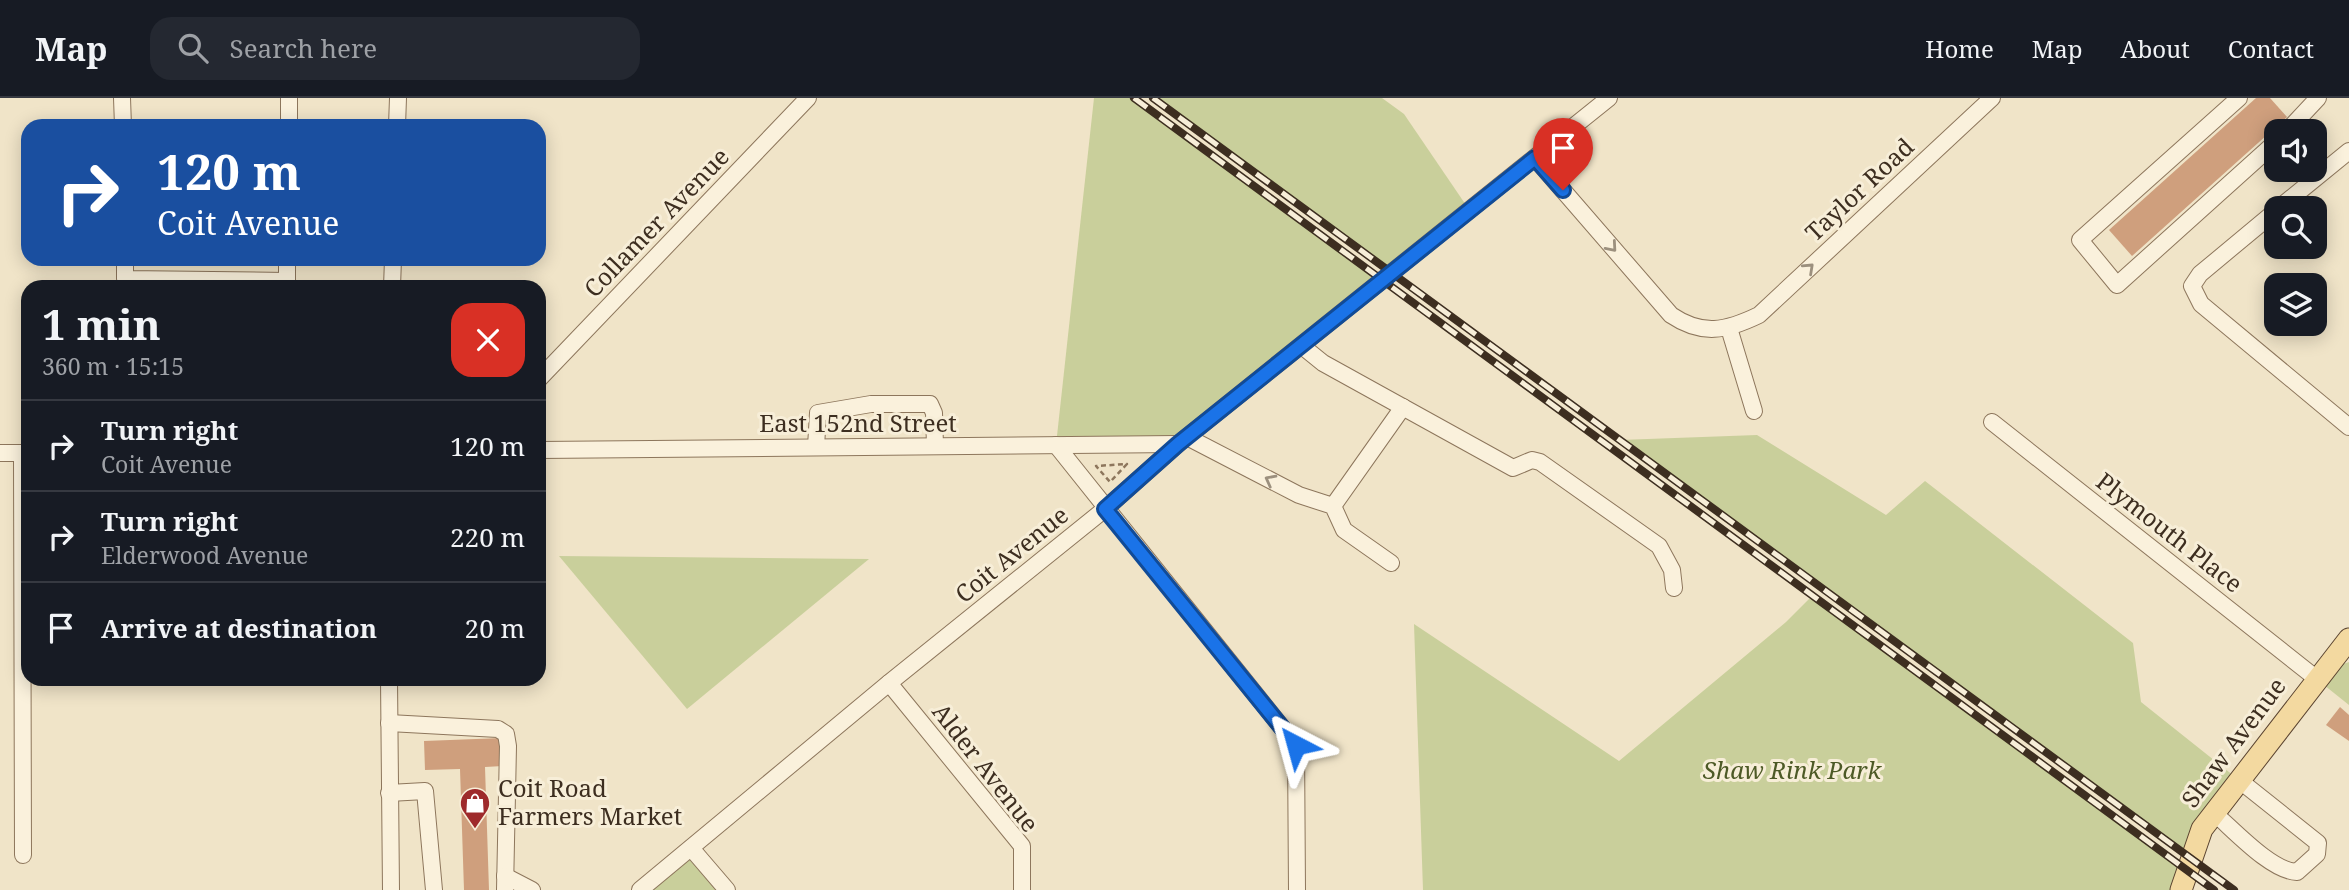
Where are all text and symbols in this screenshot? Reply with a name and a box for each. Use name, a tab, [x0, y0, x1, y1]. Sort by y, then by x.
search box	[150, 17, 640, 80]
text: Map	[35, 26, 108, 71]
icon: search	[174, 29, 212, 67]
text: Search here	[230, 30, 377, 66]
text: Home	[1925, 32, 1994, 65]
text: Map	[2032, 32, 2083, 65]
text: About	[2121, 32, 2190, 65]
text: Contact	[2228, 32, 2314, 65]
pin	[1533, 118, 1593, 190]
map controls	[2264, 119, 2327, 336]
button: sound	[2264, 119, 2327, 182]
icon: arrive	[1544, 129, 1582, 167]
street label: Taylor Road	[1798, 130, 1921, 248]
text: 120 m	[157, 138, 301, 204]
street label: Collamer Avenue	[576, 140, 736, 304]
icon: right	[42, 147, 133, 238]
button: search	[2264, 196, 2327, 259]
text: Coit Avenue	[157, 201, 339, 244]
one-way arrow	[1604, 238, 1616, 251]
one-way arrow	[1801, 264, 1814, 276]
button: layers	[2264, 273, 2327, 336]
text: 1 min	[42, 295, 161, 352]
button: close	[451, 303, 525, 377]
text: 360 m · 15:15	[42, 350, 184, 382]
street label: East 152nd Street	[759, 406, 957, 439]
text: Turn right	[101, 412, 238, 448]
icon: right	[42, 427, 80, 465]
text: 120 m	[450, 428, 525, 464]
text: Coit Avenue	[101, 448, 232, 480]
street label: Plymouth Place	[2090, 464, 2250, 599]
one-way arrow	[1265, 475, 1277, 488]
street label: Coit Avenue	[948, 498, 1075, 610]
text: Turn right	[101, 503, 238, 539]
icon: right	[42, 518, 80, 556]
text: 220 m	[450, 519, 525, 555]
text: Elderwood Avenue	[101, 539, 308, 571]
icon: arrive	[42, 609, 80, 647]
text: Arrive at destination	[101, 610, 377, 646]
text: 20 m	[465, 610, 525, 646]
street label: Shaw Avenue	[2173, 670, 2292, 814]
street label: Alder Avenue	[925, 696, 1047, 838]
position arrow	[1259, 708, 1333, 782]
park label: Shaw Rink Park	[1703, 753, 1883, 786]
place label: Coit Road Farmers Market	[498, 771, 682, 832]
shop icon: Coit Road Farmers Market	[458, 786, 492, 830]

